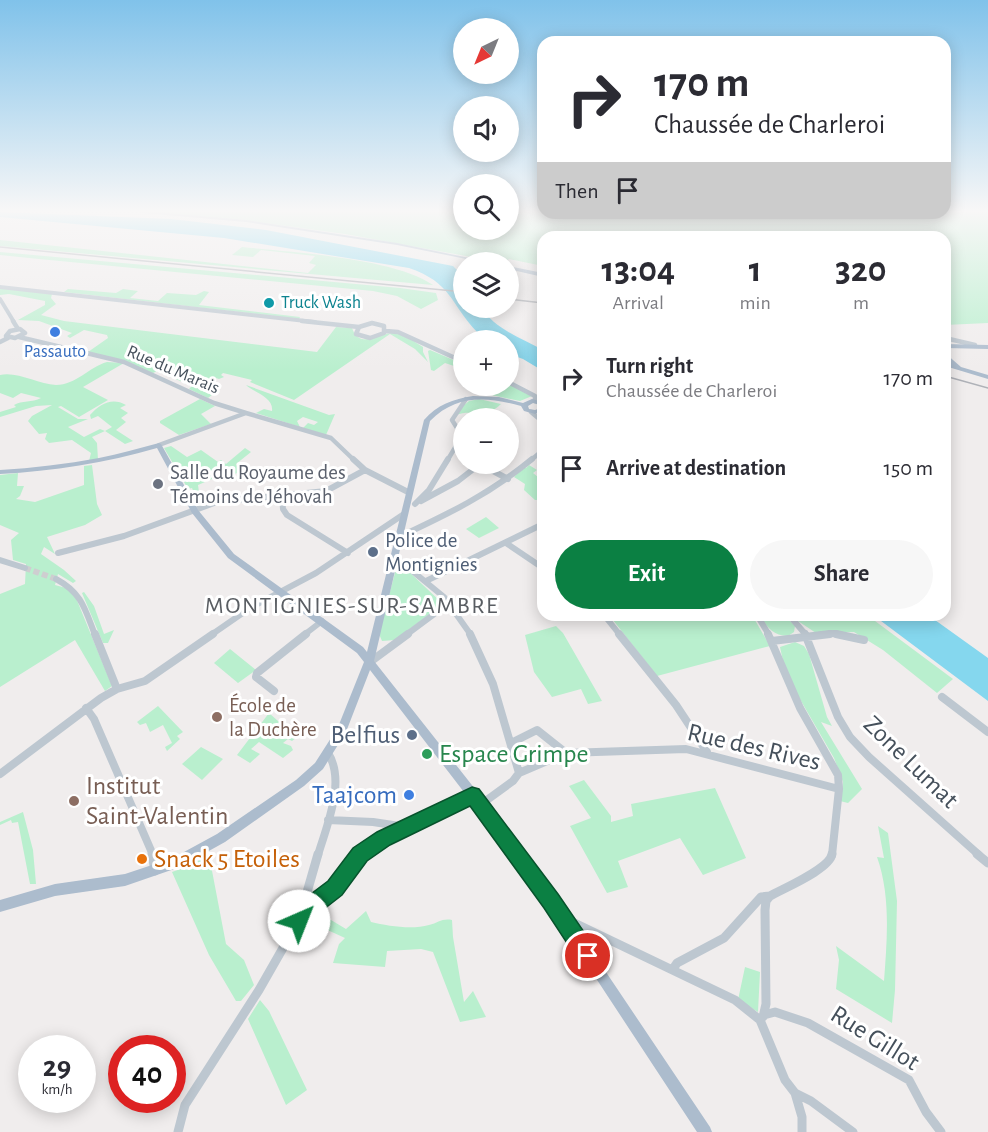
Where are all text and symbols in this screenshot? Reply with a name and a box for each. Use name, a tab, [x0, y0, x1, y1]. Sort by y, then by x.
north arrow	[453, 18, 519, 84]
map controls	[453, 18, 519, 474]
icon: right	[555, 60, 633, 138]
text: 170 m	[654, 62, 749, 104]
button: sound	[453, 96, 519, 162]
text: Chaussée de Charleroi	[654, 111, 885, 138]
button: search	[453, 174, 519, 240]
icon: arrive	[611, 174, 644, 207]
text: Then	[555, 180, 599, 202]
button: layers	[453, 252, 519, 318]
text: 13:04	[602, 252, 675, 288]
text: 1	[749, 252, 762, 288]
text: 320	[835, 252, 887, 288]
text: Arrival	[613, 293, 664, 313]
text: min	[740, 293, 771, 313]
text: m	[853, 293, 869, 313]
place label: Truck Wash	[281, 294, 361, 312]
marker: Truck Wash	[262, 296, 276, 310]
marker: Passauto	[48, 325, 62, 339]
button: +	[453, 330, 519, 396]
street label: Rue du Marais	[124, 342, 222, 398]
place label: Passauto	[24, 343, 86, 361]
text: Turn right	[606, 355, 693, 377]
icon: right	[555, 362, 588, 395]
text: 170 m	[883, 367, 933, 389]
text: Chaussée de Charleroi	[606, 381, 777, 401]
button: −	[453, 408, 519, 474]
icon: arrive	[555, 452, 588, 485]
text: Arrive at destination	[606, 457, 786, 479]
text: 150 m	[883, 457, 933, 479]
place label: Salle du Royaume des Témoins de Jéhovah	[170, 462, 346, 507]
marker: Salle du Royaume des Témoins de Jéhovah	[151, 477, 165, 491]
place label: Police de Montignies	[385, 530, 477, 575]
button: Exit	[555, 540, 738, 609]
button: Share	[750, 540, 933, 609]
marker: Police de Montignies	[366, 545, 380, 559]
district label: MONTIGNIES-SUR-SAMBRE	[205, 594, 499, 618]
place label: École de la Duchère	[229, 693, 317, 740]
marker: École de la Duchère	[210, 710, 224, 724]
street label: Zone Lumat	[859, 711, 963, 813]
street label: Rue des Rives	[685, 719, 823, 775]
place label: Belfius	[331, 722, 400, 748]
marker: Belfius	[405, 728, 419, 742]
place label: Espace Grimpe	[439, 741, 588, 767]
marker: Espace Grimpe	[420, 747, 434, 761]
place label: Institut Saint-Valentin	[86, 773, 228, 829]
place label: Taajcom	[312, 782, 397, 808]
marker: Taajcom	[402, 788, 416, 802]
marker: Institut Saint-Valentin	[67, 794, 81, 808]
place label: Snack 5 Etoiles	[154, 846, 300, 872]
marker: Snack 5 Etoiles	[135, 852, 149, 866]
position arrow	[267, 889, 331, 953]
pin	[562, 930, 613, 981]
icon: arrive	[571, 939, 604, 972]
street label: Rue Gillot	[826, 1001, 924, 1075]
speed limit sign: 40	[108, 1035, 186, 1113]
text: 29	[43, 1052, 71, 1082]
text: km/h	[42, 1082, 72, 1097]

